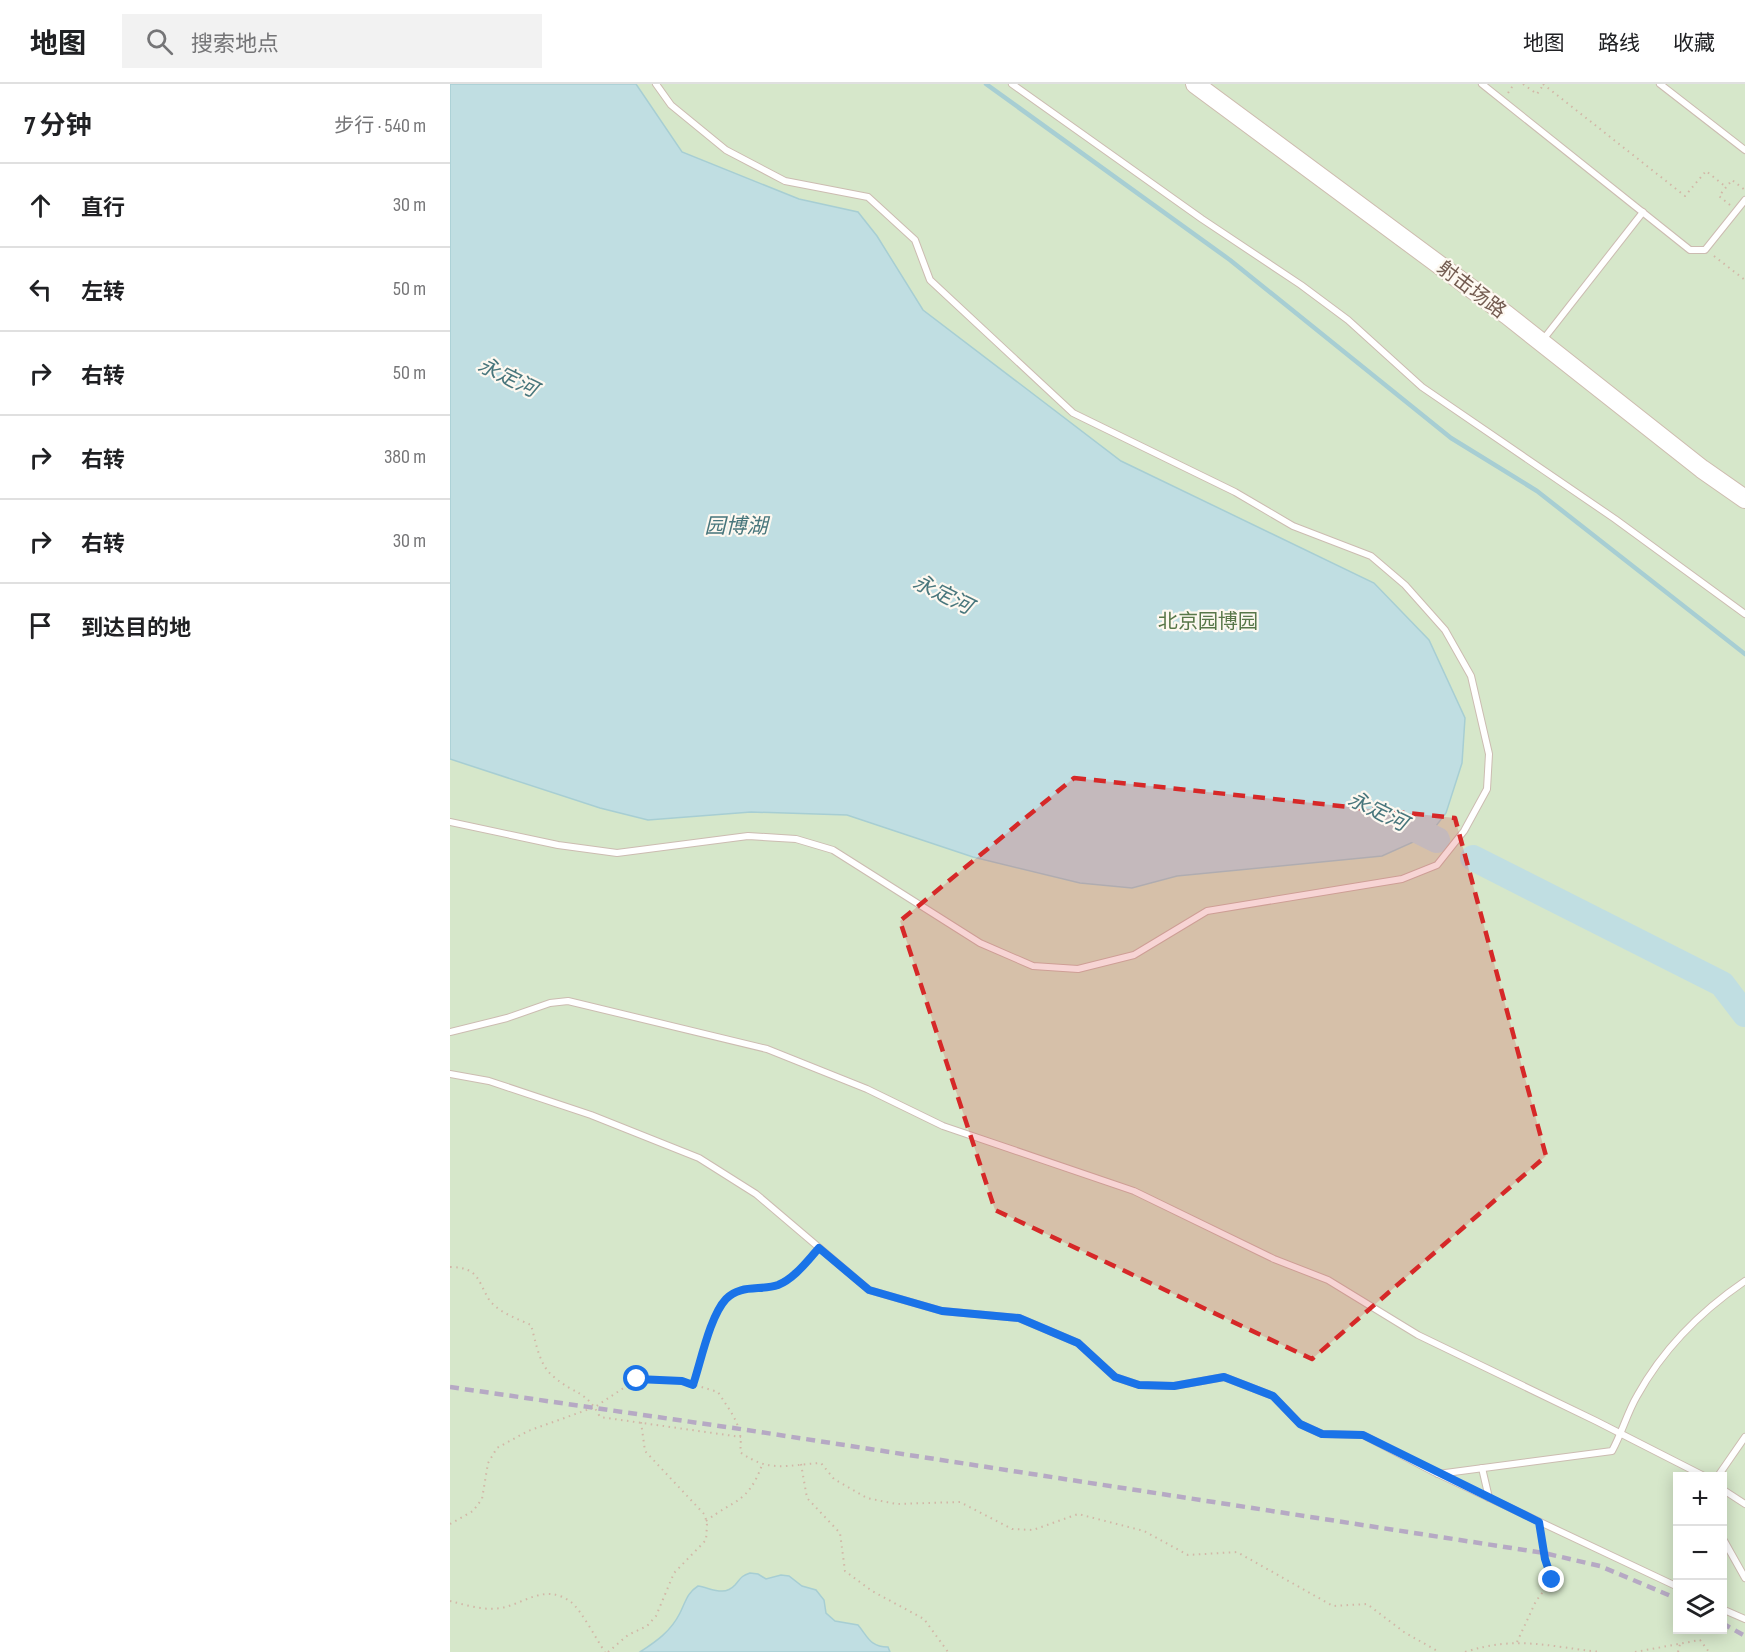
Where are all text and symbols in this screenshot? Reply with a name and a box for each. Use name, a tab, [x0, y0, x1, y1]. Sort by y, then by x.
search box	[122, 14, 542, 68]
icon: search	[143, 25, 176, 58]
text: 地图	[30, 28, 86, 61]
text: 搜索地点	[191, 31, 279, 58]
text: 地图	[1523, 31, 1565, 56]
text: 路线	[1598, 31, 1640, 56]
text: 收藏	[1673, 31, 1715, 56]
text: 7 分钟	[24, 111, 91, 142]
text: 步行 · 540 m	[334, 114, 426, 138]
icon: ahead	[24, 189, 57, 222]
text: 30 m	[393, 193, 426, 217]
text: 直行	[81, 195, 125, 222]
street label: 射击场路	[1432, 256, 1511, 323]
icon: left	[24, 273, 57, 306]
text: 50 m	[393, 277, 426, 301]
text: 左转	[81, 279, 125, 306]
water label: 永定河	[474, 352, 545, 404]
icon: right	[24, 357, 57, 390]
text: 50 m	[393, 361, 426, 385]
text: 右转	[81, 363, 125, 390]
icon: right	[24, 441, 57, 474]
text: 380 m	[384, 445, 426, 469]
text: 右转	[81, 447, 125, 474]
water label: 园博湖	[705, 514, 770, 539]
icon: right	[24, 525, 57, 558]
text: 30 m	[393, 529, 426, 553]
text: 右转	[81, 531, 125, 558]
water label: 永定河	[909, 569, 980, 621]
icon: arrive	[24, 609, 57, 642]
park label: 北京园博园	[1158, 610, 1258, 634]
text: 到达目的地	[81, 615, 191, 642]
water label: 永定河	[1344, 786, 1415, 838]
route start	[623, 1365, 649, 1391]
map controls	[1673, 1472, 1727, 1634]
button: +	[1673, 1472, 1727, 1526]
button: −	[1673, 1526, 1727, 1580]
route end	[1538, 1566, 1564, 1592]
button: layers	[1673, 1580, 1727, 1634]

